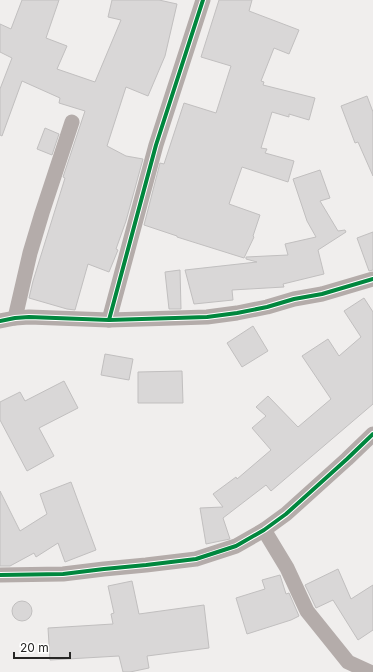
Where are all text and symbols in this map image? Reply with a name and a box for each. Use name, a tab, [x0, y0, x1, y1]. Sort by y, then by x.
scale bar	[14, 634, 70, 660]
text: 20 m	[20, 640, 49, 655]

